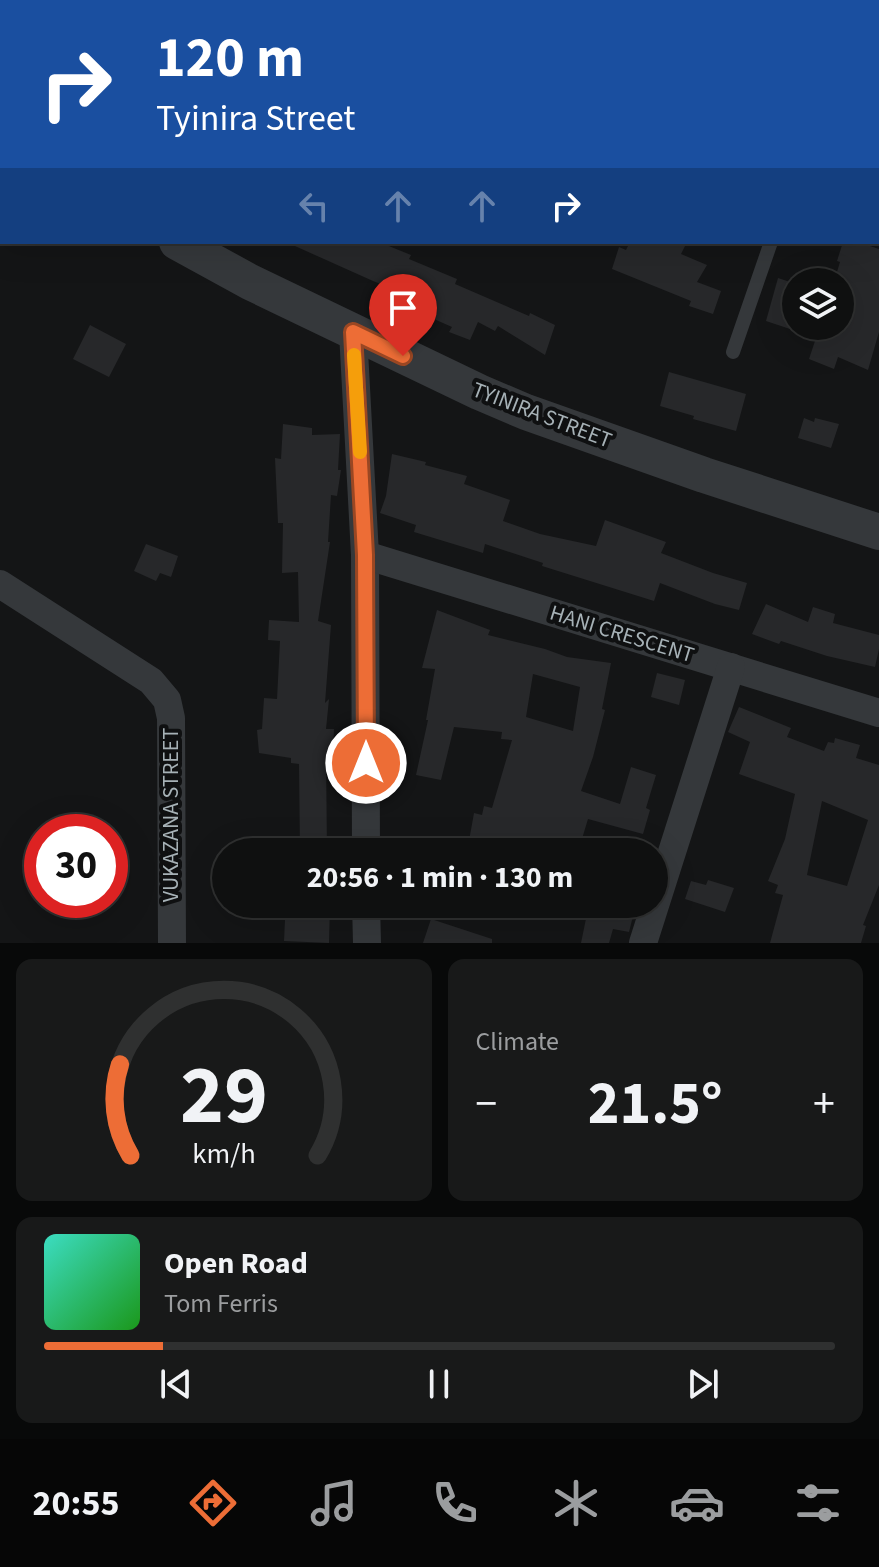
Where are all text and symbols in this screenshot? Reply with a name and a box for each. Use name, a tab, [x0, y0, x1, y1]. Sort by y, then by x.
text: 120 m	[156, 19, 304, 98]
icon: right	[24, 32, 128, 136]
text: Tyinira Street	[156, 93, 356, 144]
icon: left	[292, 184, 336, 228]
icon: ahead	[376, 184, 420, 228]
icon: ahead	[460, 184, 504, 228]
icon: right	[544, 184, 588, 228]
map controls	[782, 268, 854, 340]
button: layers	[782, 268, 854, 340]
pin	[369, 274, 437, 356]
icon: arrive	[381, 286, 425, 330]
street label: TYINIRA STREET	[468, 374, 617, 456]
street label: HANI CRESCENT	[546, 597, 698, 671]
position arrow	[324, 721, 408, 805]
street label: VUKAZANA STREET	[155, 728, 187, 902]
speed limit sign: 30	[24, 814, 128, 918]
text: 20:56 · 1 min · 130 m	[307, 856, 573, 899]
text: Climate	[476, 1023, 559, 1060]
text: 29	[180, 1037, 268, 1155]
text: 21.5°	[588, 1062, 723, 1147]
text: −	[476, 1073, 497, 1136]
text: +	[813, 1073, 835, 1136]
text: km/h	[192, 1134, 255, 1174]
text: Open Road	[164, 1242, 308, 1285]
text: Tom Ferris	[164, 1285, 278, 1322]
icon: previous	[154, 1362, 198, 1406]
icon: pause	[417, 1362, 461, 1406]
icon: next	[681, 1362, 725, 1406]
icon: directions	[185, 1475, 241, 1531]
icon: music	[306, 1475, 362, 1531]
icon: phone	[427, 1475, 483, 1531]
icon: climate	[548, 1475, 604, 1531]
icon: car	[669, 1475, 725, 1531]
icon: filters	[790, 1475, 846, 1531]
text: 20:55	[33, 1478, 119, 1529]

